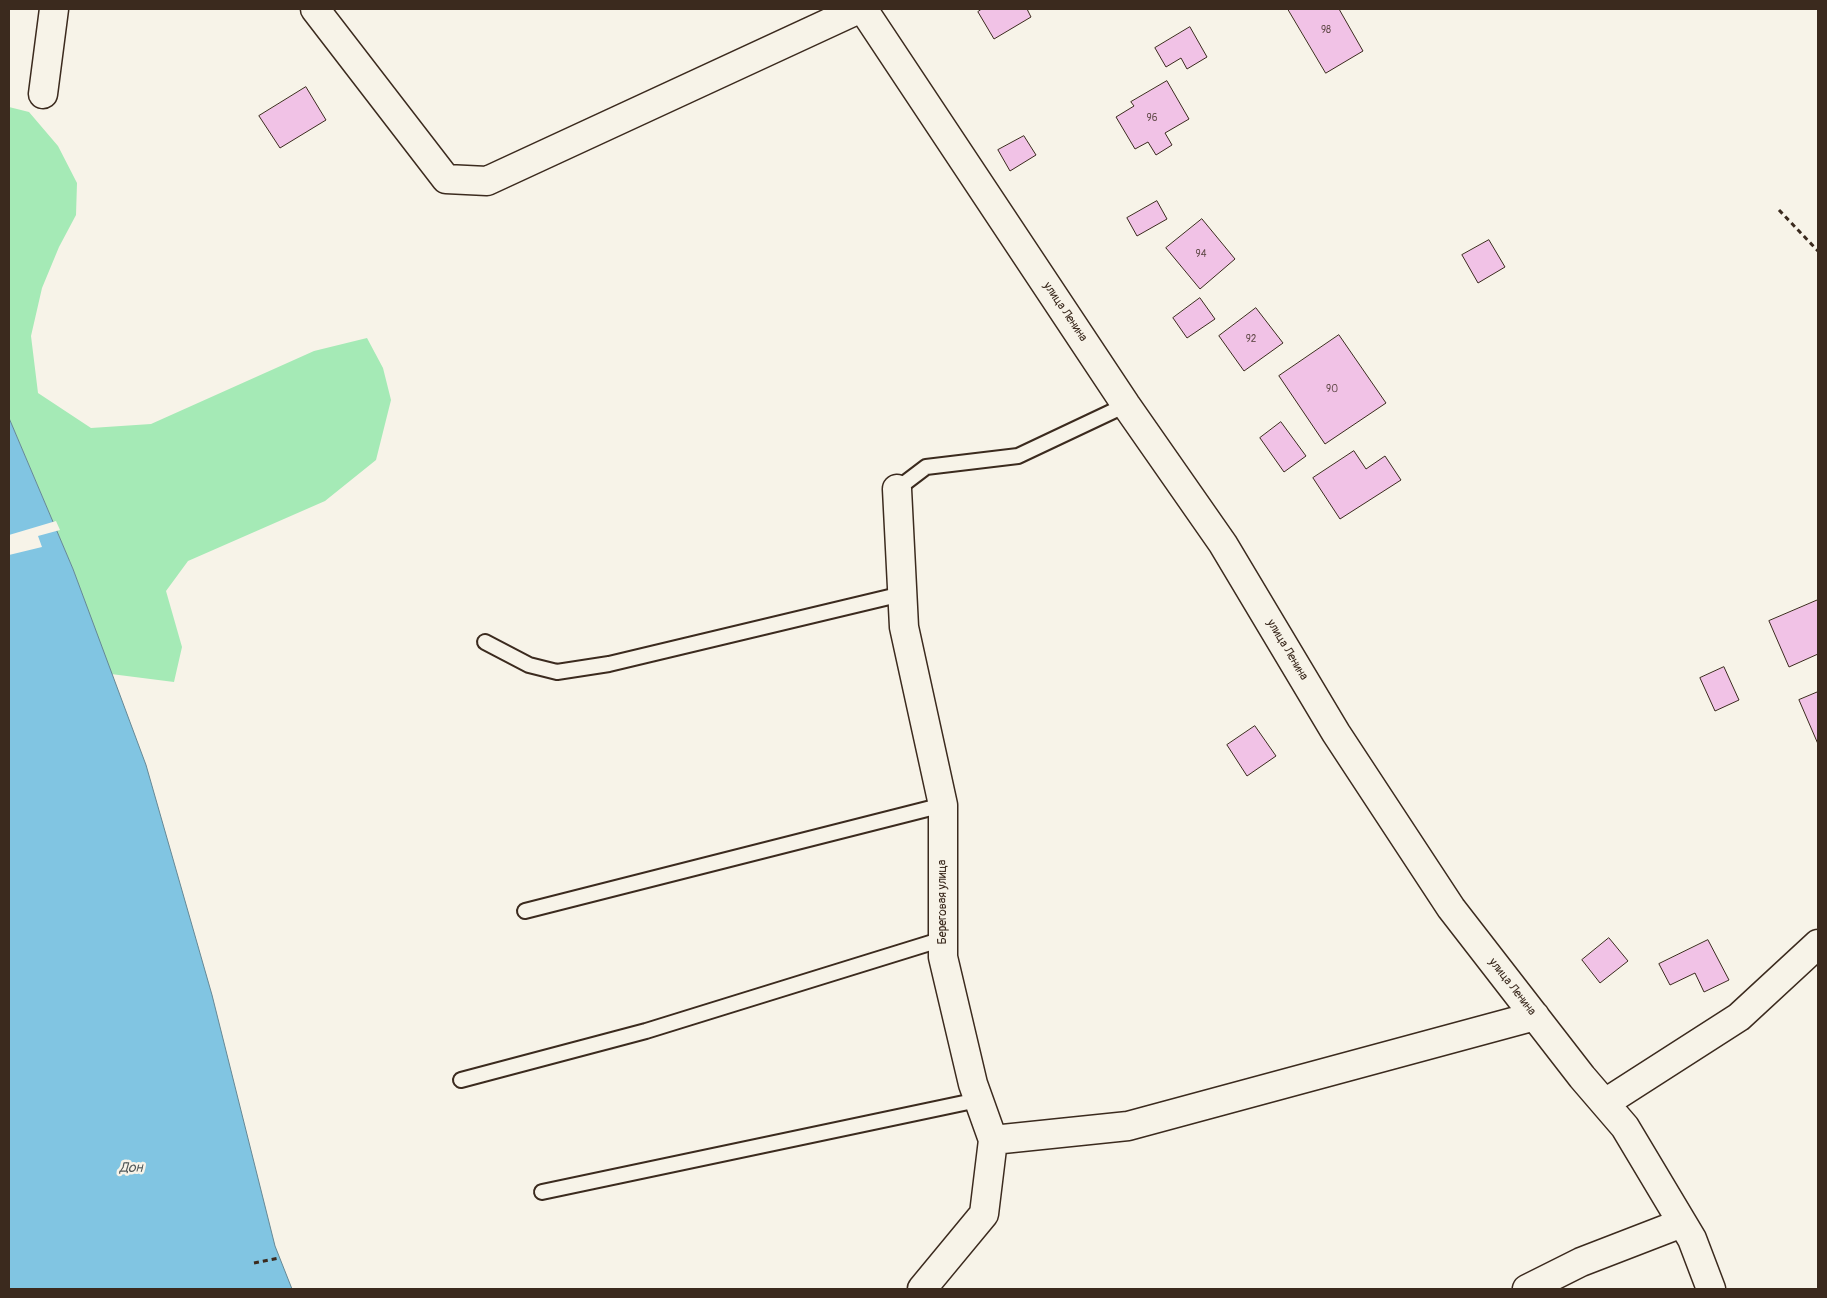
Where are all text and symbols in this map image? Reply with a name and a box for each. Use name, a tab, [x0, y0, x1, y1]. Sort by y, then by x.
house number: 98	[1321, 24, 1331, 36]
house number: 96	[1147, 112, 1157, 124]
house number: 94	[1196, 248, 1206, 260]
street label: улица Ленина	[1040, 280, 1090, 344]
house number: 92	[1246, 333, 1256, 345]
house number: 90	[1326, 383, 1338, 395]
street label: улица Ленина	[1263, 617, 1311, 683]
street label: Береговая улица	[936, 860, 950, 944]
street label: улица Ленина	[1485, 956, 1539, 1018]
water label: Дон	[120, 1160, 142, 1176]

